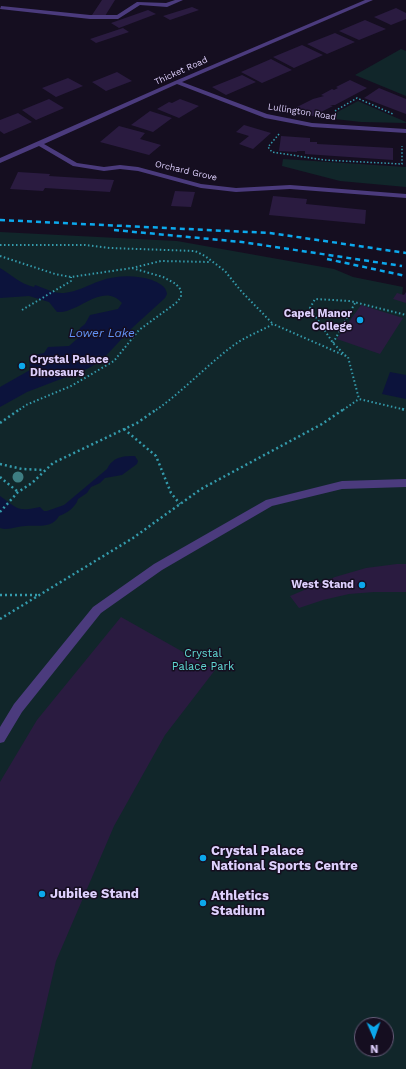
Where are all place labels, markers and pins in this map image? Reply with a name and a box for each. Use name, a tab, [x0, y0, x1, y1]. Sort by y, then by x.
place label: Capel Manor College	[284, 307, 352, 333]
marker: Capel Manor College	[355, 315, 365, 325]
place label: Crystal Palace Dinosaurs	[30, 353, 109, 379]
marker: Crystal Palace Dinosaurs	[17, 361, 27, 371]
place label: West Stand	[291, 578, 354, 592]
marker: West Stand	[357, 580, 367, 590]
place label: Crystal Palace National Sports Centre	[211, 843, 358, 874]
marker: Crystal Palace National Sports Centre	[198, 853, 208, 863]
place label: Jubilee Stand	[50, 886, 139, 902]
place label: Athletics Stadium	[211, 888, 269, 919]
marker: Jubilee Stand	[37, 889, 47, 899]
marker: Athletics Stadium	[198, 898, 208, 908]

